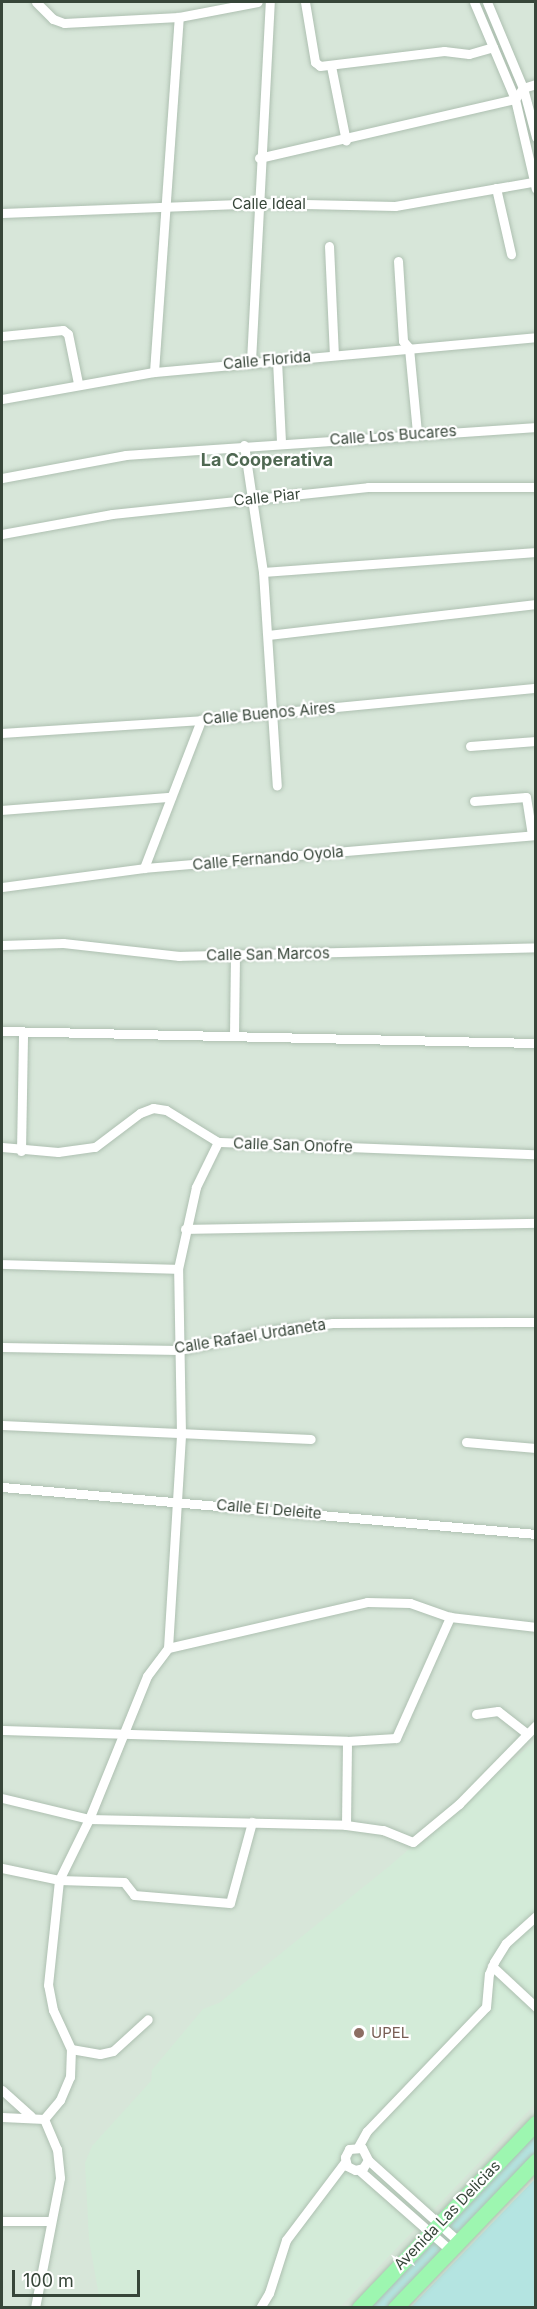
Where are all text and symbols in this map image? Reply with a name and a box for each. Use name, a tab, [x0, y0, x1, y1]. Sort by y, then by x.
street label: Calle Ideal	[232, 195, 306, 213]
street label: Calle Florida	[222, 347, 312, 373]
street label: Calle Los Bucares	[329, 422, 457, 448]
district label: La Cooperativa	[201, 449, 333, 471]
street label: Calle Piar	[233, 485, 301, 509]
street label: Calle Buenos Aires	[202, 698, 336, 728]
street label: Calle Fernando Oyola	[192, 842, 344, 874]
street label: Calle San Marcos	[206, 944, 330, 964]
street label: Calle San Onofre	[233, 1134, 353, 1156]
street label: Calle Rafael Urdaneta	[173, 1315, 327, 1357]
street label: Calle El Deleite	[216, 1495, 322, 1523]
place label: UPEL	[371, 2024, 409, 2042]
marker: UPEL	[352, 2026, 366, 2040]
street label: Avenida Las Delicias	[390, 2157, 504, 2273]
scale bar	[15, 2258, 142, 2296]
text: 100 m	[23, 2270, 74, 2291]

